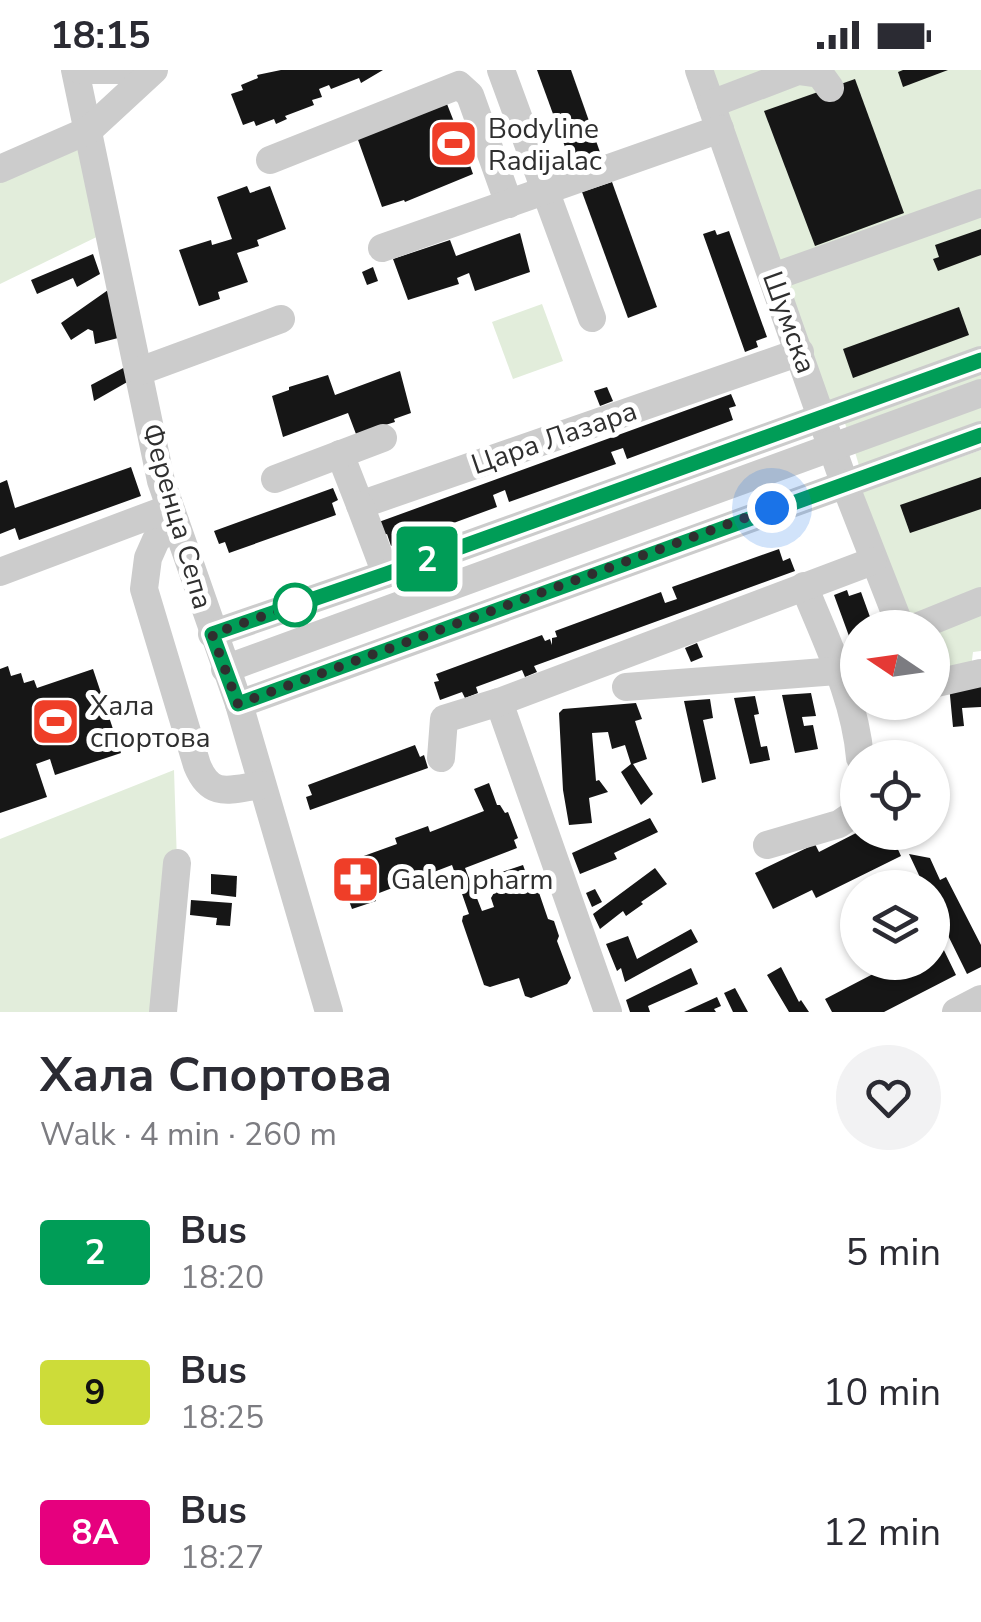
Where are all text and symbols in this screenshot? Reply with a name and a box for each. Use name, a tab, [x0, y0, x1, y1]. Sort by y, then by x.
text: 18:15	[50, 10, 151, 61]
place label: Bodyline Radijalac	[488, 110, 602, 180]
sports icon: Bodyline Radijalac	[427, 118, 479, 170]
street label: Шумска	[753, 266, 825, 378]
street label: Цара Лазара	[467, 392, 642, 484]
street label: Ференца Сепа	[132, 419, 222, 613]
your location	[747, 483, 797, 533]
line badge: 2	[394, 526, 460, 592]
text: 2	[416, 536, 438, 583]
unlabelled marker	[274, 584, 316, 626]
north arrow	[840, 610, 950, 720]
map controls	[840, 610, 950, 980]
place label: Хала спортова	[90, 687, 211, 757]
sports icon: Хала спортова	[29, 695, 81, 747]
button: locate	[840, 740, 950, 850]
pharmacy icon: Galen pharm	[330, 853, 382, 905]
place label: Galen pharm	[391, 861, 553, 899]
button: layers	[840, 870, 950, 980]
text: Хала Спортова	[40, 1042, 392, 1108]
button: heart	[836, 1045, 941, 1150]
text: Walk · 4 min · 260 m	[40, 1113, 337, 1156]
text: Bus	[180, 1205, 247, 1256]
text: 5 min	[846, 1227, 941, 1278]
text: 2	[84, 1229, 106, 1276]
text: 18:20	[180, 1256, 264, 1299]
text: Bus	[180, 1345, 247, 1396]
text: 10 min	[823, 1367, 941, 1418]
text: 9	[84, 1369, 106, 1416]
text: 18:25	[180, 1396, 264, 1439]
text: Bus	[180, 1485, 247, 1536]
text: 12 min	[823, 1507, 941, 1558]
text: 8A	[71, 1509, 119, 1556]
text: 18:27	[180, 1536, 264, 1579]

